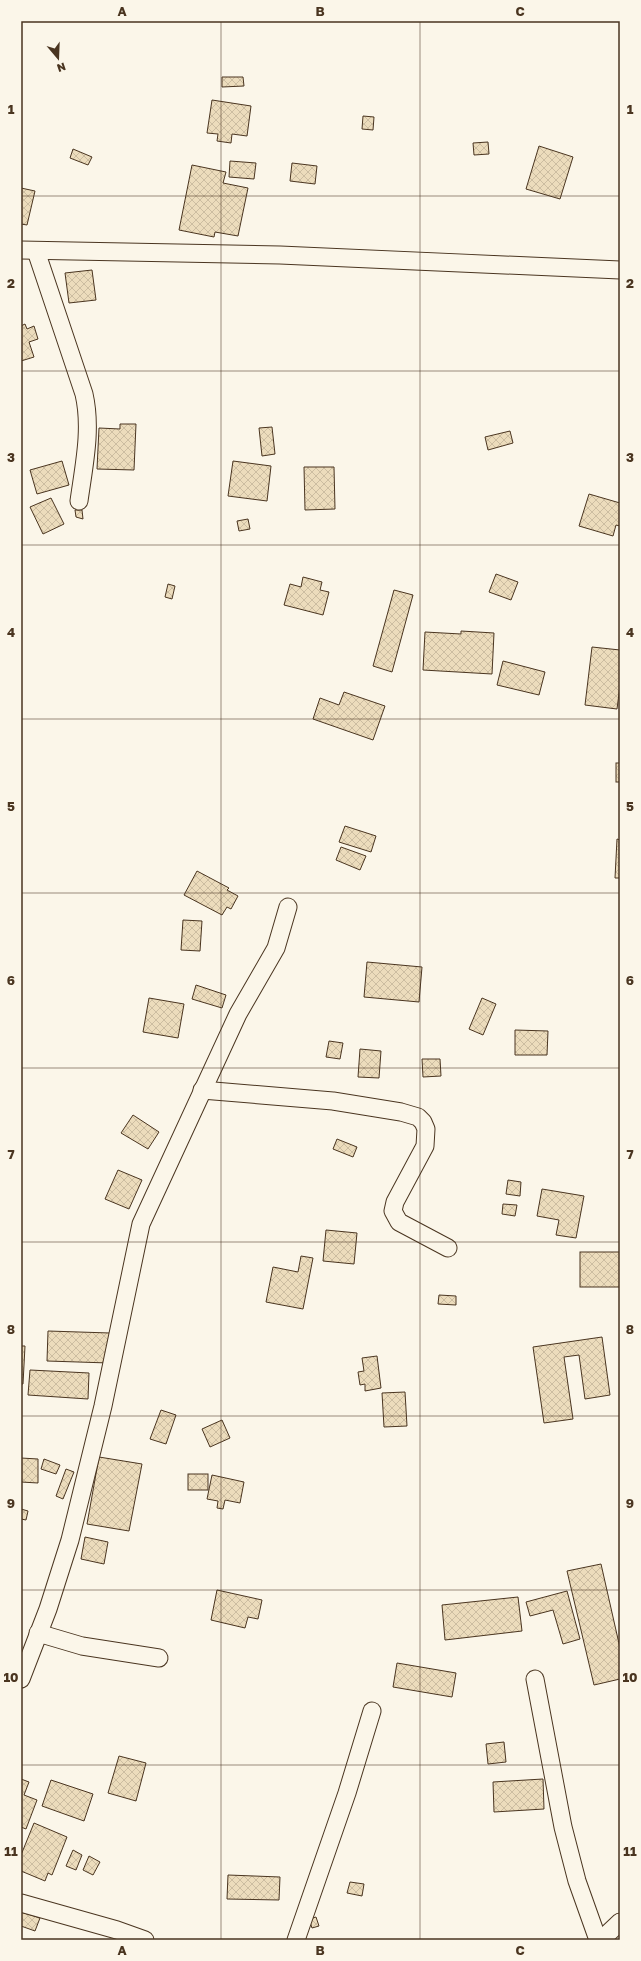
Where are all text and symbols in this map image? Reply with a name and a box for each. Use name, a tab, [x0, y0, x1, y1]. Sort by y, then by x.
text: A	[117, 3, 127, 19]
text: B	[315, 3, 325, 19]
text: C	[515, 3, 525, 19]
north arrow	[38, 38, 78, 78]
text: N	[55, 60, 67, 75]
text: 1	[8, 101, 15, 117]
text: 1	[627, 101, 634, 117]
text: 2	[7, 275, 15, 291]
text: 2	[626, 275, 634, 291]
text: 3	[7, 449, 15, 465]
text: 3	[626, 449, 634, 465]
text: 4	[7, 624, 15, 640]
text: 4	[626, 624, 634, 640]
text: 5	[7, 798, 15, 814]
text: 5	[626, 798, 634, 814]
text: 6	[7, 972, 15, 988]
text: 6	[626, 972, 634, 988]
text: 7	[7, 1146, 15, 1162]
text: 7	[626, 1146, 634, 1162]
text: 8	[7, 1321, 15, 1337]
text: 8	[626, 1321, 634, 1337]
text: 9	[7, 1495, 15, 1511]
text: 9	[626, 1495, 634, 1511]
text: 10	[3, 1669, 19, 1685]
text: 10	[622, 1669, 638, 1685]
text: 11	[4, 1843, 18, 1859]
text: 11	[623, 1843, 637, 1859]
text: A	[117, 1942, 127, 1958]
text: B	[315, 1942, 325, 1958]
text: C	[515, 1942, 525, 1958]

